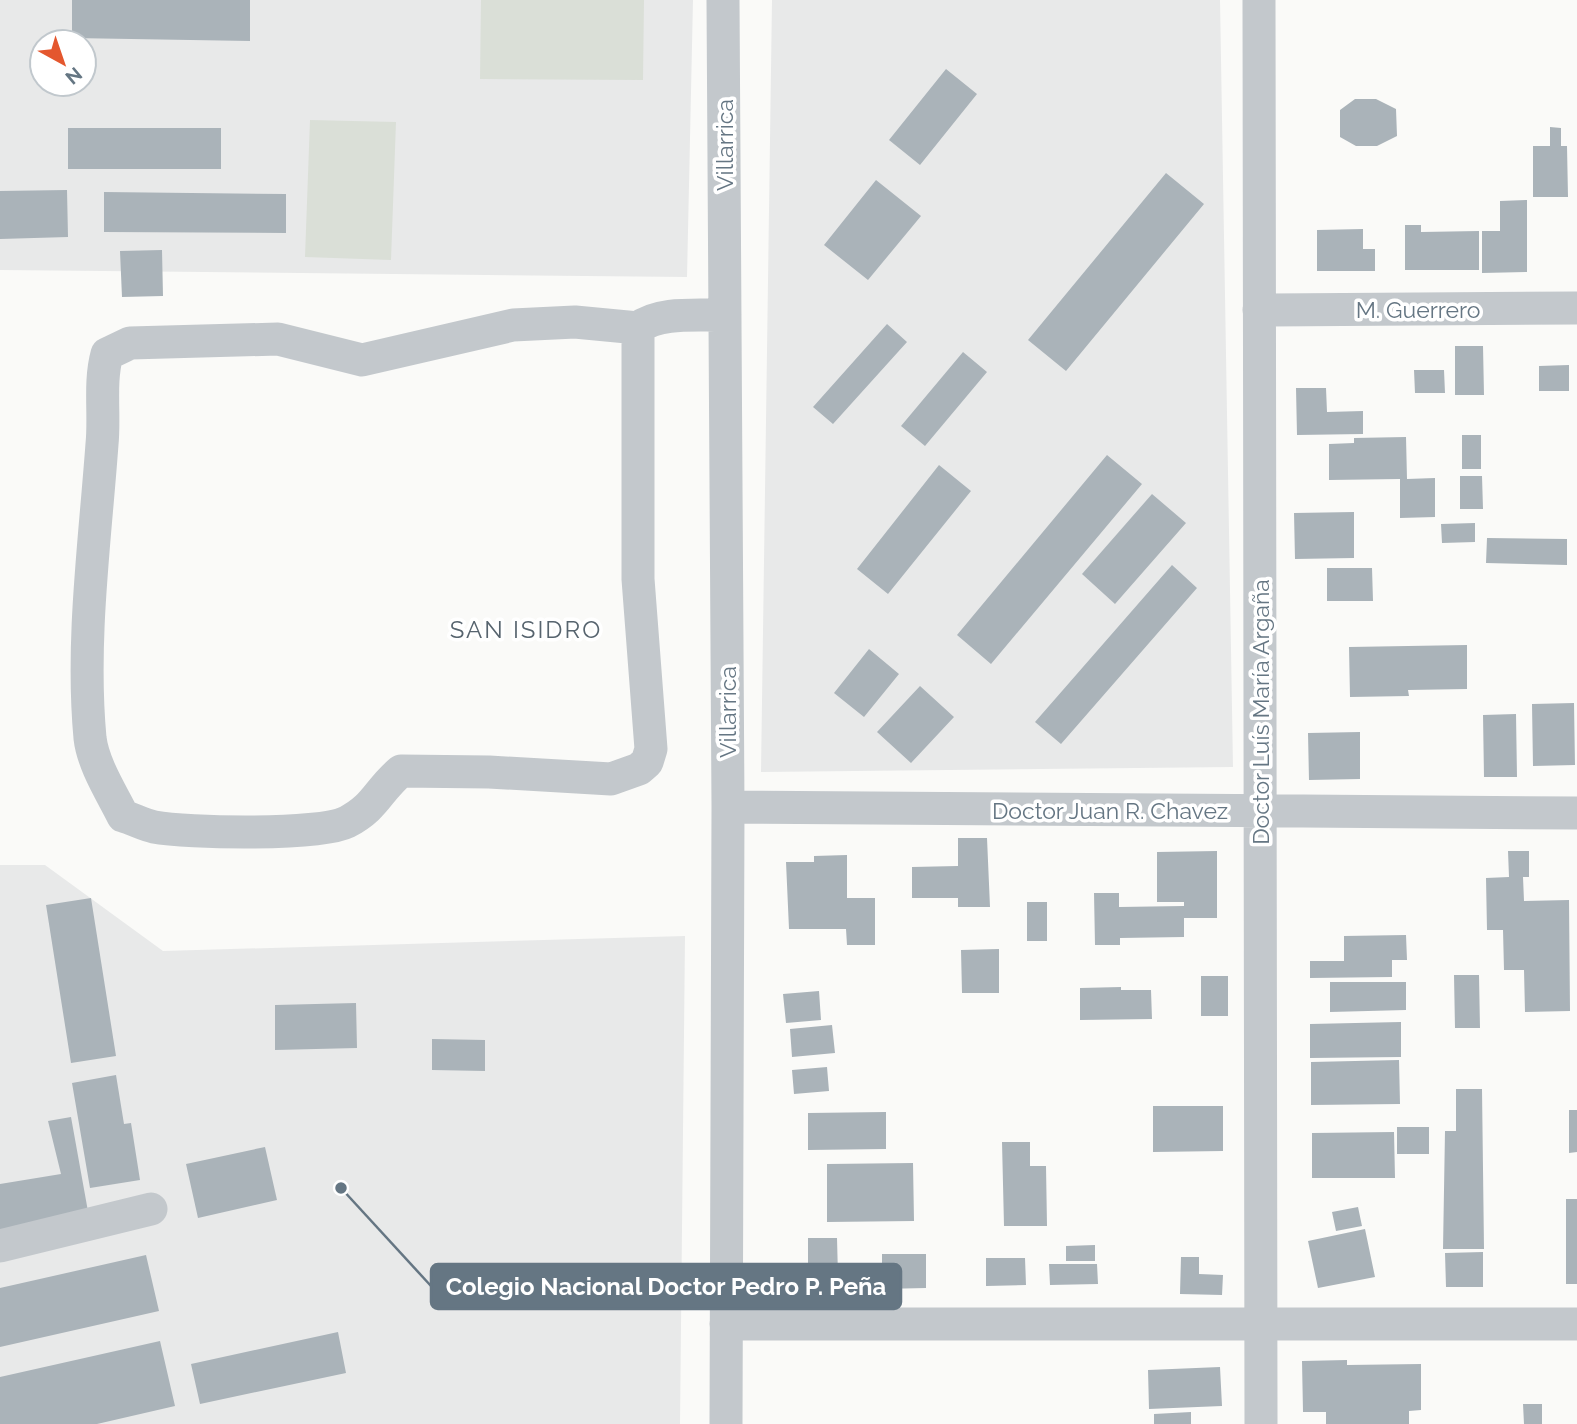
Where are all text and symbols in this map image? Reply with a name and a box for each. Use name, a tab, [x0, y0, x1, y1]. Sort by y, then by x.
north arrow	[28, 28, 98, 98]
text: N	[61, 63, 87, 89]
street label: Villarrica	[711, 99, 738, 191]
street label: M. Guerrero	[1356, 296, 1480, 323]
street label: Doctor Luís María Argaña	[1247, 579, 1274, 845]
district label: SAN ISIDRO	[450, 615, 602, 644]
street label: Villarrica	[714, 666, 741, 758]
street label: Doctor Juan R. Chavez	[992, 797, 1228, 824]
callout: Colegio Nacional Doctor Pedro P. Peña	[431, 1264, 901, 1309]
text: Colegio Nacional Doctor Pedro P. Peña	[446, 1272, 887, 1301]

